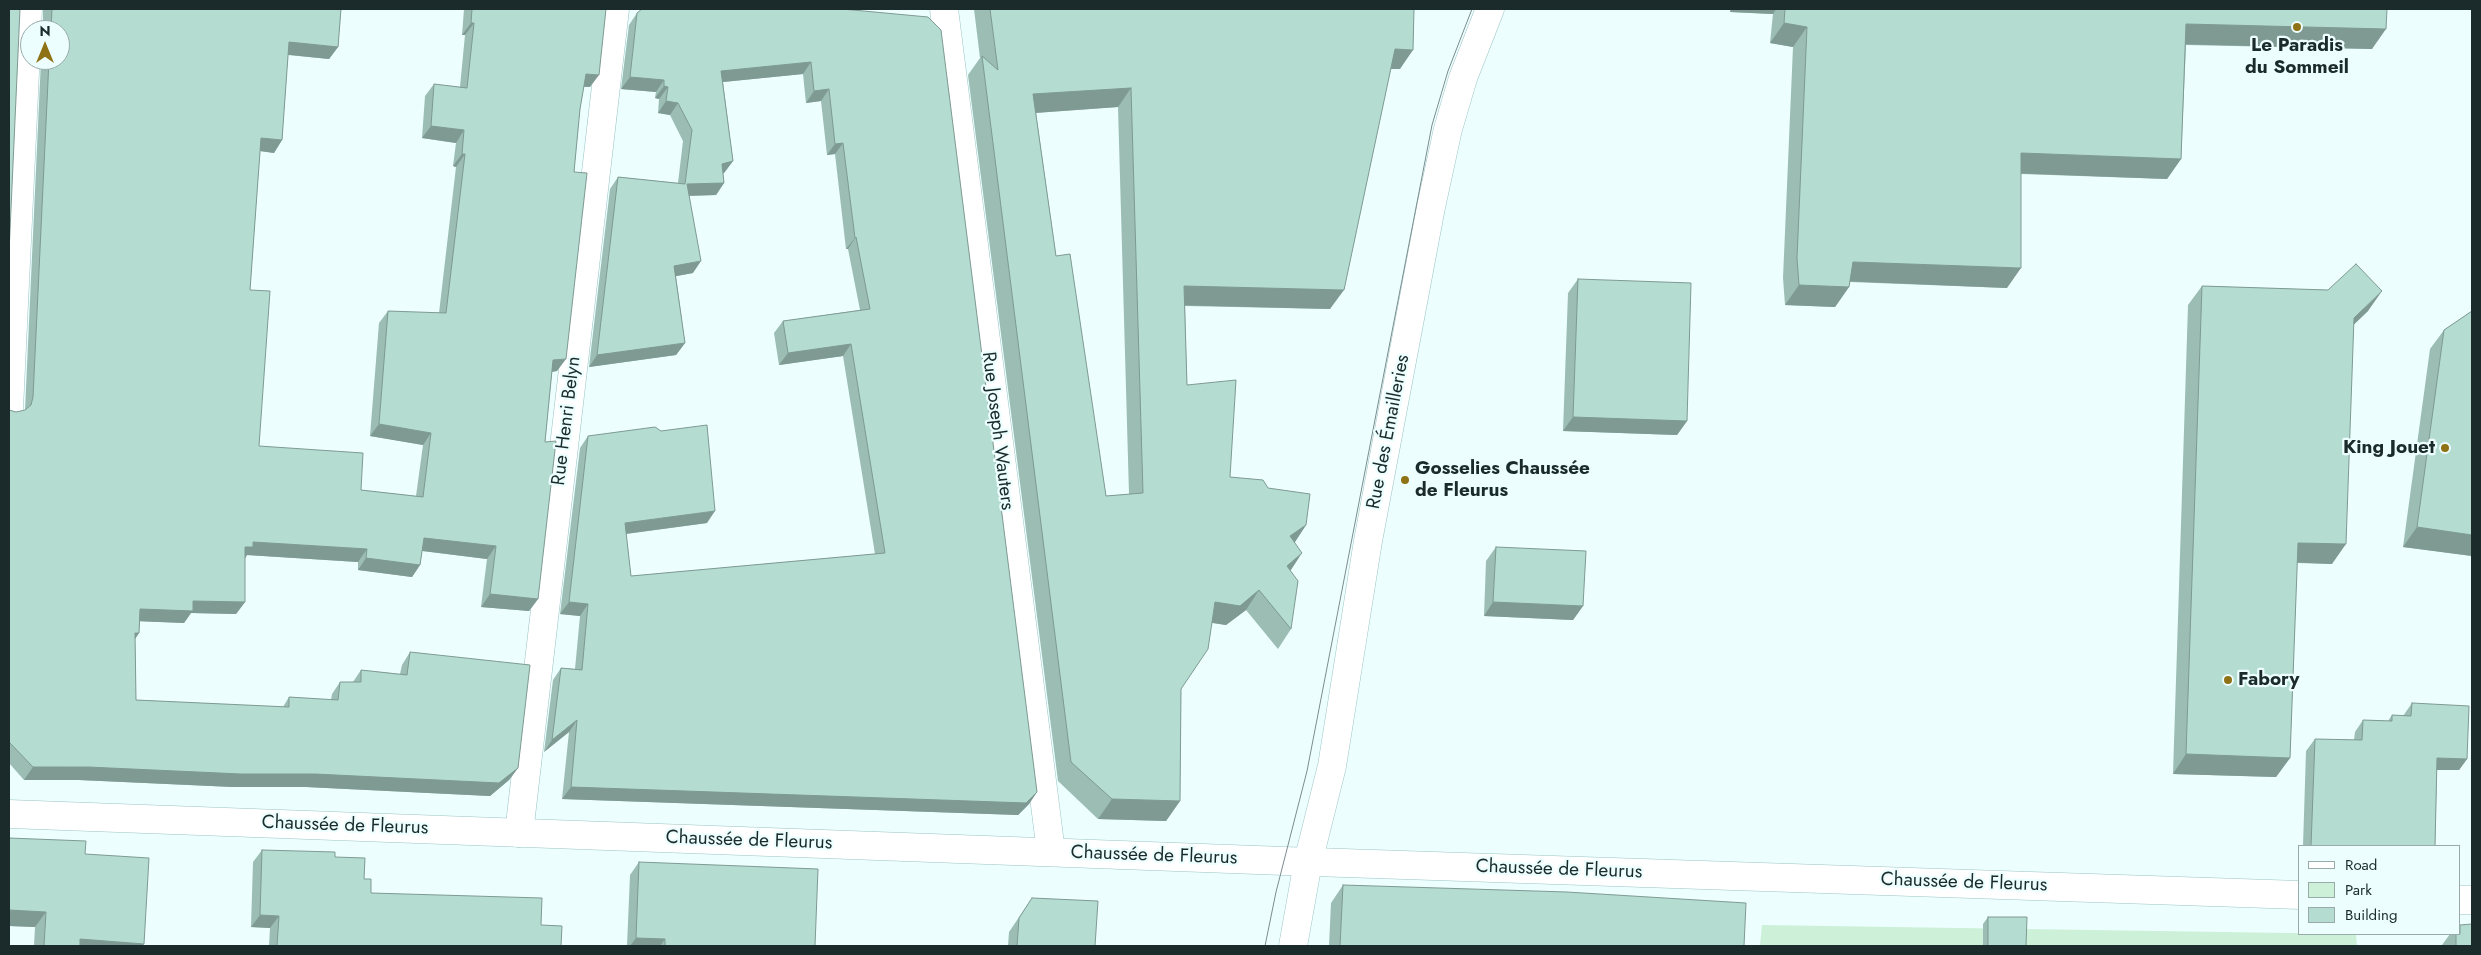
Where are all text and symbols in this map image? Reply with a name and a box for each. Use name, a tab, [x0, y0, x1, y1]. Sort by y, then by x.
north arrow	[20, 20, 70, 70]
text: N	[39, 21, 51, 41]
marker: Le Paradis du Sommeil	[2291, 21, 2303, 33]
place label: Le Paradis du Sommeil	[2245, 35, 2349, 79]
street label: Rue Joseph Wauters	[976, 350, 1018, 512]
street label: Rue des Émailleries	[1363, 353, 1415, 511]
street label: Rue Henri Belyn	[548, 355, 586, 487]
place label: King Jouet	[2343, 437, 2435, 459]
marker: King Jouet	[2439, 442, 2451, 454]
place label: Gosselies Chaussée de Fleurus	[1415, 458, 1590, 502]
marker: Gosselies Chaussée de Fleurus	[1399, 474, 1411, 486]
place label: Fabory	[2238, 669, 2299, 691]
marker: Fabory	[2222, 674, 2234, 686]
street label: Chaussée de Fleurus	[261, 812, 429, 840]
street label: Chaussée de Fleurus	[665, 827, 833, 855]
street label: Chaussée de Fleurus	[1070, 842, 1238, 870]
legend	[2298, 845, 2461, 935]
text: Road	[2345, 854, 2377, 876]
street label: Chaussée de Fleurus	[1475, 856, 1643, 884]
street label: Chaussée de Fleurus	[1880, 869, 2048, 897]
text: Park	[2345, 879, 2372, 901]
text: Building	[2345, 904, 2397, 926]

